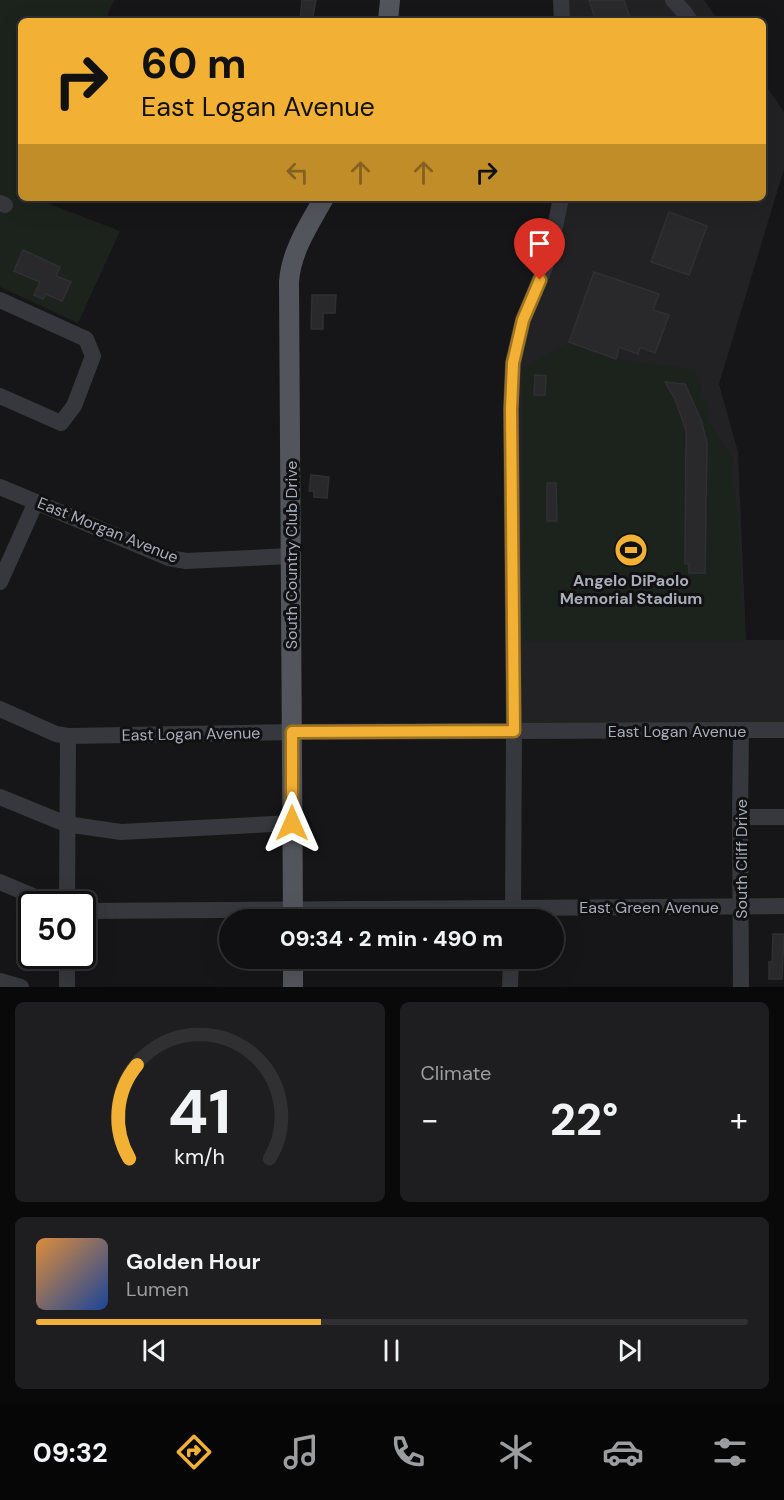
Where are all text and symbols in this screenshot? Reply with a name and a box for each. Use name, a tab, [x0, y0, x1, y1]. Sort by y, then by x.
text: 60 m	[141, 36, 247, 91]
icon: right	[42, 42, 120, 120]
text: East Logan Avenue	[141, 89, 375, 124]
icon: left	[281, 156, 314, 189]
icon: ahead	[344, 156, 377, 189]
icon: ahead	[407, 156, 440, 189]
icon: right	[470, 156, 503, 189]
pin	[514, 218, 565, 280]
icon: arrive	[523, 227, 556, 260]
street label: South Country Club Drive	[281, 461, 302, 649]
street label: East Morgan Avenue	[34, 492, 182, 568]
sports icon: Angelo DiPaolo Memorial Stadium	[613, 532, 649, 568]
place label: Angelo DiPaolo Memorial Stadium	[560, 570, 702, 609]
street label: East Logan Avenue	[608, 721, 746, 742]
street label: East Logan Avenue	[122, 722, 260, 746]
position arrow	[260, 791, 324, 855]
street label: South Cliff Drive	[731, 799, 752, 919]
speed limit sign: 50	[18, 891, 96, 969]
street label: East Green Avenue	[579, 897, 719, 918]
text: 09:34 · 2 min · 490 m	[280, 924, 503, 953]
text: Climate	[421, 1060, 491, 1086]
text: 41	[168, 1071, 231, 1152]
text: 22°	[550, 1090, 618, 1149]
text: −	[421, 1098, 439, 1141]
text: +	[730, 1098, 748, 1141]
text: km/h	[174, 1143, 225, 1171]
text: Golden Hour	[126, 1247, 261, 1276]
text: Lumen	[126, 1276, 189, 1302]
icon: previous	[138, 1334, 171, 1367]
icon: pause	[375, 1334, 408, 1367]
icon: next	[613, 1334, 646, 1367]
icon: directions	[173, 1431, 215, 1473]
icon: music	[280, 1431, 322, 1473]
icon: phone	[387, 1431, 429, 1473]
icon: climate	[495, 1431, 537, 1473]
icon: car	[602, 1431, 644, 1473]
icon: filters	[709, 1431, 751, 1473]
text: 09:32	[33, 1435, 108, 1470]

